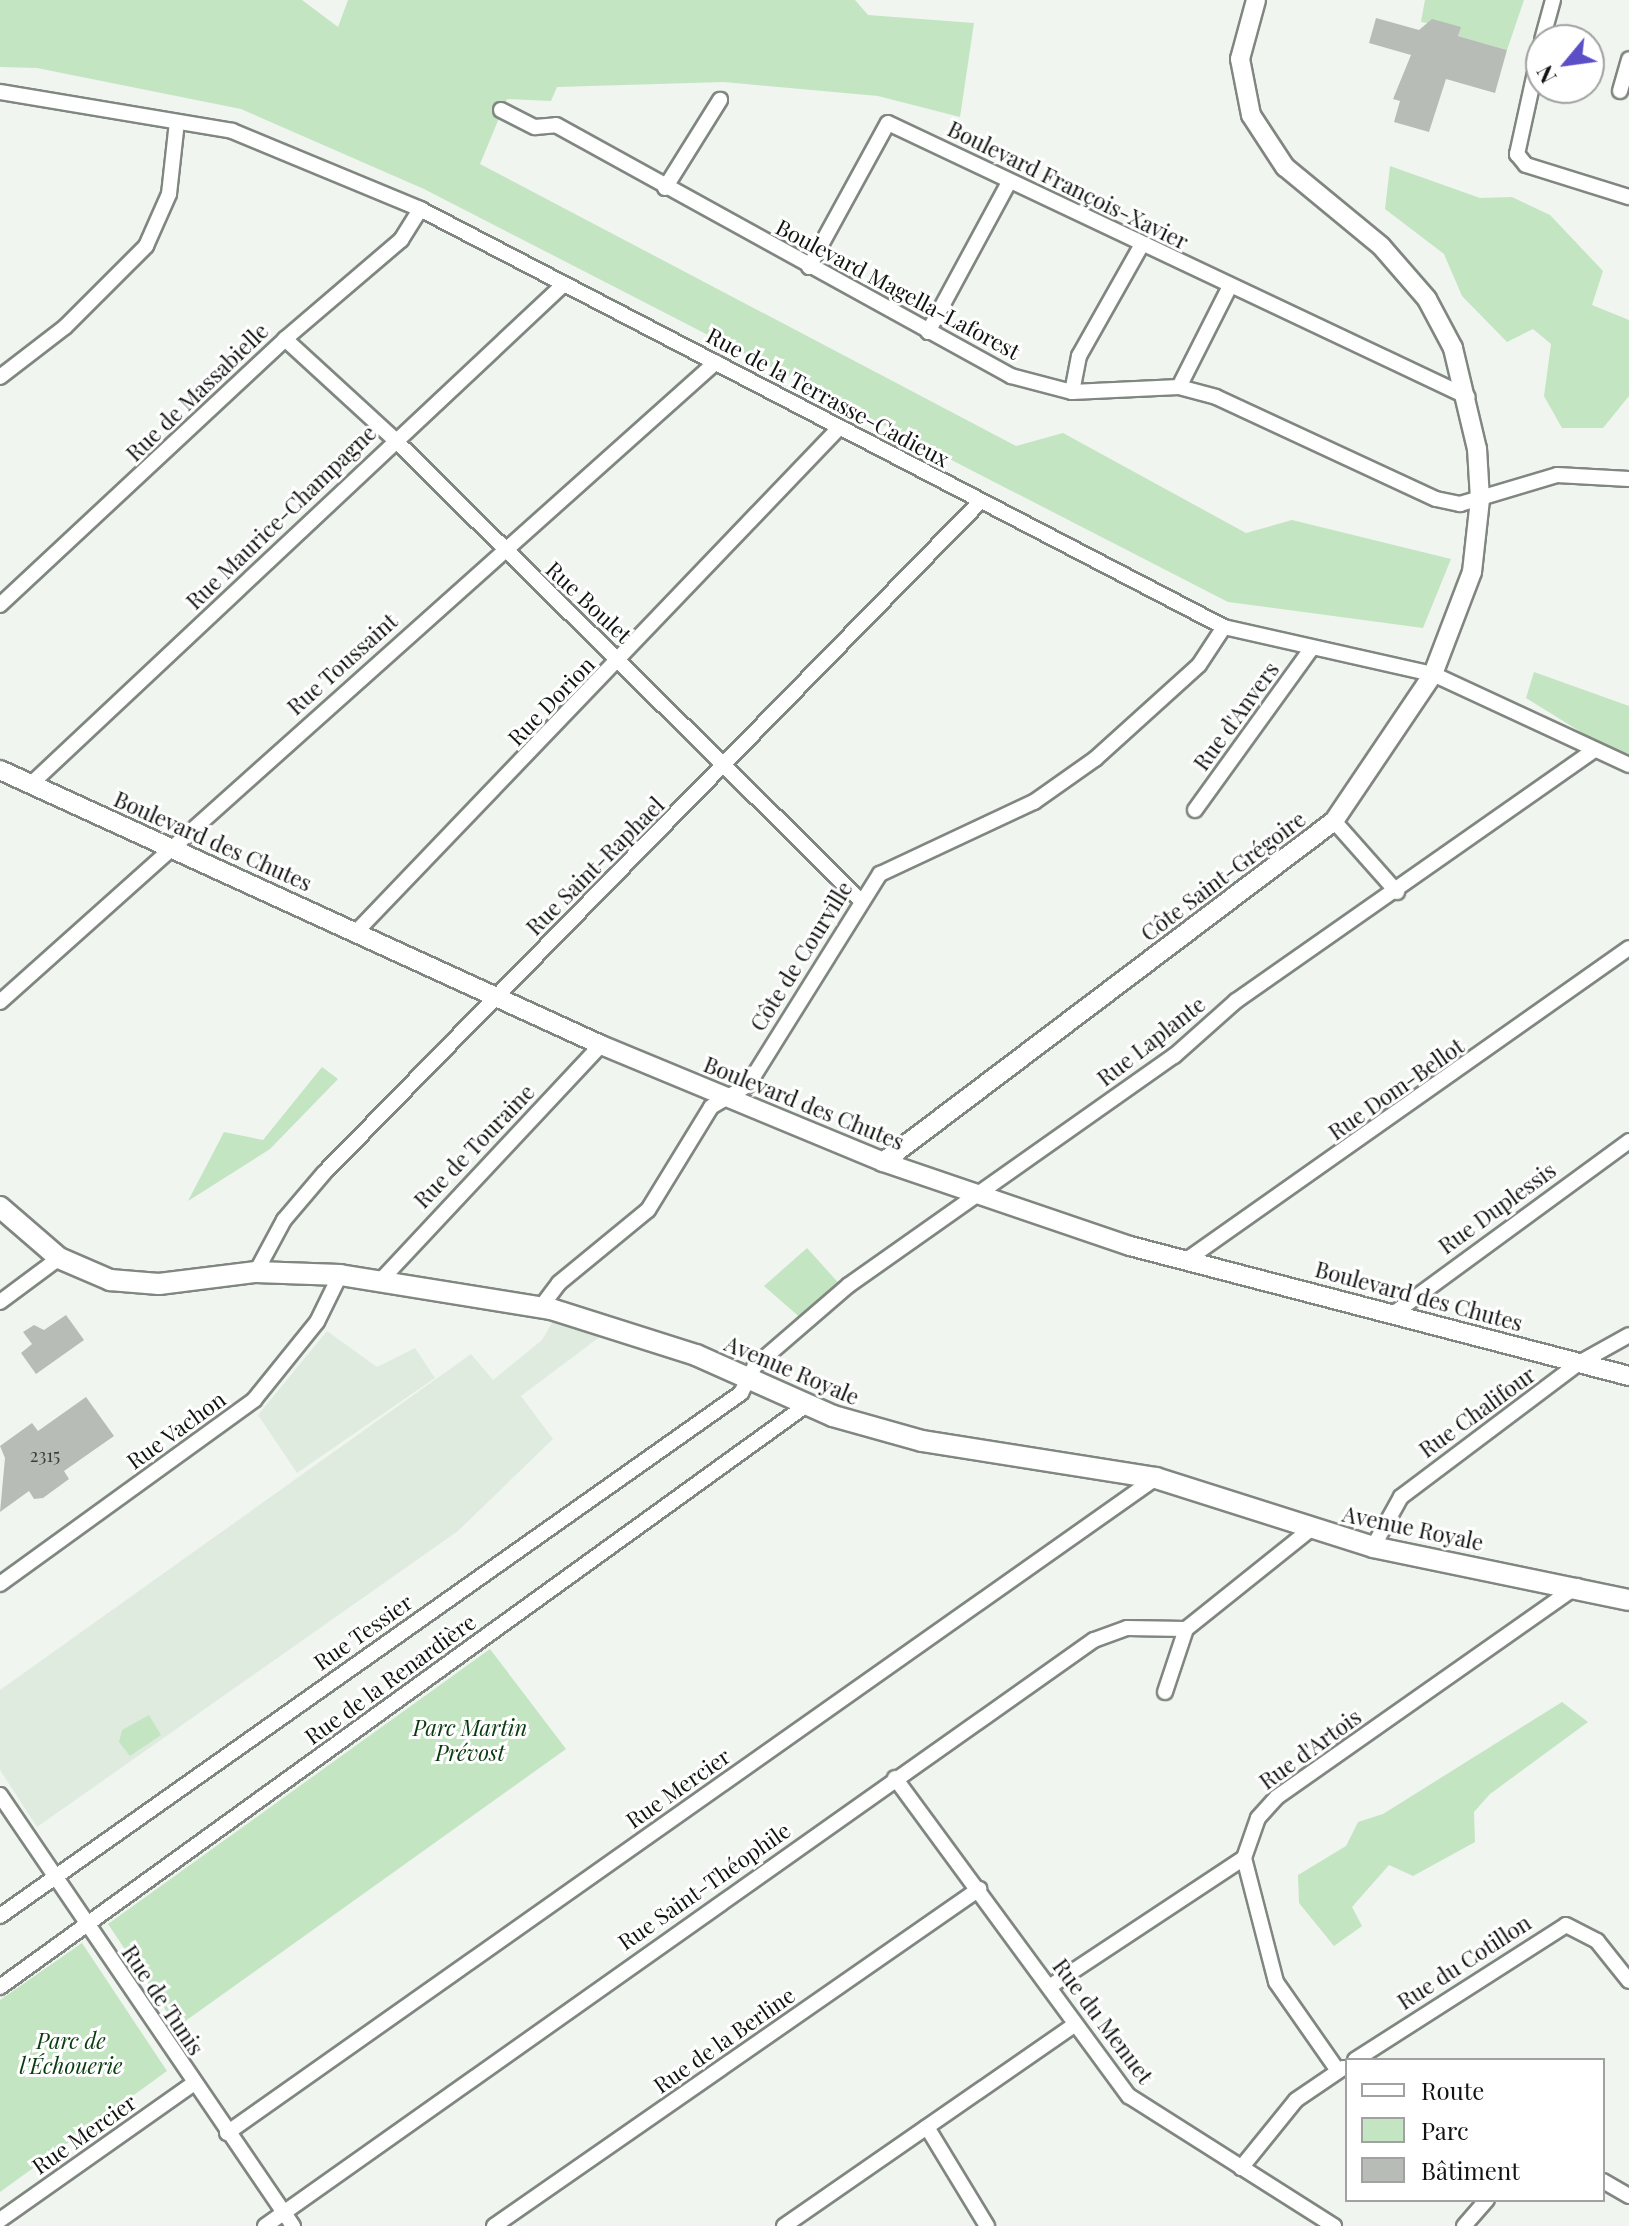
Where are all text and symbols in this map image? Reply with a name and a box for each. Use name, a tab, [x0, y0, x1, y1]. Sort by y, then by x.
north arrow	[1525, 24, 1605, 104]
text: N	[1529, 60, 1563, 89]
street label: Boulevard François-Xavier	[943, 115, 1193, 255]
street label: Boulevard Magella-Laforest	[771, 213, 1025, 365]
street label: Rue de Massabielle	[121, 318, 273, 466]
street label: Rue de la Terrasse-Cadieux	[701, 321, 955, 473]
street label: Rue Maurice-Champagne	[181, 419, 381, 615]
street label: Rue Boulet	[541, 556, 637, 648]
street label: Rue Toussaint	[281, 608, 403, 720]
street label: Rue Dorion	[502, 651, 600, 751]
street label: Rue d'Anvers	[1188, 657, 1284, 775]
street label: Boulevard des Chutes	[110, 785, 316, 897]
street label: Rue Saint-Raphael	[521, 792, 669, 940]
street label: Côte Saint-Grégoire	[1136, 806, 1310, 946]
street label: Côte de Courville	[744, 876, 858, 1036]
street label: Rue Laplante	[1092, 991, 1210, 1091]
street label: Rue Dom-Bellot	[1323, 1033, 1469, 1145]
street label: Boulevard des Chutes	[700, 1051, 908, 1155]
street label: Rue de Touraine	[408, 1079, 540, 1213]
street label: Rue Duplessis	[1433, 1157, 1561, 1259]
street label: Boulevard des Chutes	[1312, 1256, 1526, 1336]
street label: Avenue Royale	[721, 1330, 863, 1410]
street label: Rue Chalifour	[1414, 1361, 1540, 1463]
street label: Rue Vachon	[121, 1385, 231, 1475]
house number: 2315	[30, 1444, 60, 1466]
street label: Avenue Royale	[1340, 1500, 1486, 1556]
street label: Rue Tessier	[309, 1588, 417, 1676]
street label: Rue de la Renardière	[299, 1608, 481, 1750]
street label: Rue d'Artois	[1254, 1703, 1366, 1795]
park label: Parc Martin Prévost	[413, 1714, 527, 1766]
street label: Rue Mercier	[621, 1742, 735, 1834]
street label: Rue Saint-Théophile	[613, 1817, 795, 1955]
street label: Rue du Cotillon	[1392, 1909, 1536, 2015]
street label: Rue de Tunis	[116, 1940, 210, 2060]
street label: Rue du Menuet	[1047, 1953, 1159, 2089]
street label: Rue de la Berline	[648, 1981, 800, 2099]
park label: Parc de l'Échouerie	[19, 2027, 123, 2078]
legend	[1345, 2058, 1605, 2202]
text: Route	[1421, 2074, 1484, 2106]
street label: Rue Mercier	[27, 2088, 141, 2180]
text: Parc	[1421, 2114, 1469, 2146]
text: Bâtiment	[1421, 2154, 1520, 2186]

